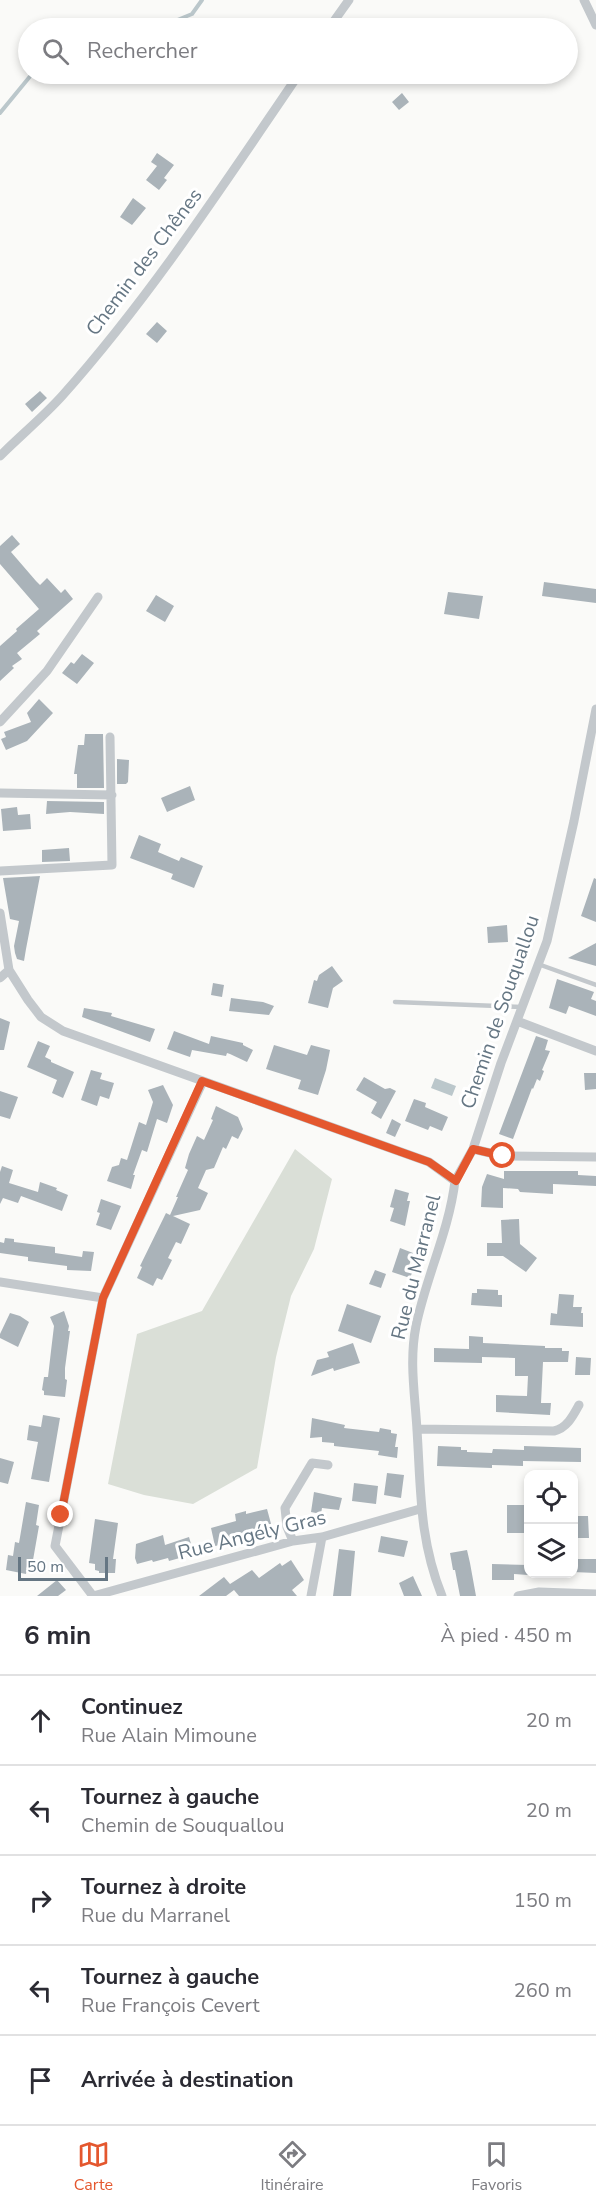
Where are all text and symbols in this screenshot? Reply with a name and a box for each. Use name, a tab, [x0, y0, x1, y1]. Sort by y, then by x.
search box	[18, 18, 578, 84]
icon: search	[39, 35, 72, 68]
text: Rechercher	[87, 36, 198, 66]
street label: Chemin des Chênes	[80, 183, 208, 341]
street label: Chemin de Souquallou	[454, 911, 546, 1113]
route start	[489, 1142, 515, 1168]
street label: Rue du Marranel	[385, 1191, 447, 1342]
map controls	[524, 1470, 578, 1578]
button: locate	[524, 1470, 578, 1524]
route end	[47, 1501, 73, 1527]
street label: Rue Angély Gras	[175, 1504, 329, 1566]
button: layers	[524, 1524, 578, 1578]
scale bar	[18, 1554, 108, 1582]
text: 50 m	[27, 1556, 64, 1578]
text: 6 min	[24, 1618, 91, 1653]
text: À pied · 450 m	[441, 1622, 572, 1649]
text: Continuez	[81, 1692, 183, 1722]
icon: ahead	[24, 1704, 57, 1737]
text: 20 m	[526, 1707, 572, 1734]
text: Rue Alain Mimoune	[81, 1722, 257, 1749]
text: Tournez à gauche	[81, 1782, 259, 1812]
icon: left	[24, 1794, 57, 1827]
text: 20 m	[526, 1797, 572, 1824]
text: Chemin de Souquallou	[81, 1812, 284, 1839]
text: Tournez à droite	[81, 1872, 246, 1902]
icon: right	[24, 1884, 57, 1917]
text: 150 m	[514, 1887, 572, 1914]
text: Rue du Marranel	[81, 1902, 230, 1929]
text: Tournez à gauche	[81, 1962, 259, 1992]
icon: left	[24, 1974, 57, 2007]
text: 260 m	[514, 1977, 572, 2004]
text: Rue François Cevert	[81, 1992, 260, 2019]
icon: arrive	[24, 2064, 57, 2097]
text: Arrivée à destination	[81, 2065, 294, 2095]
tab: Carte	[74, 2138, 113, 2196]
tab: Itinéraire	[261, 2138, 324, 2196]
tab: Favoris	[471, 2138, 522, 2196]

